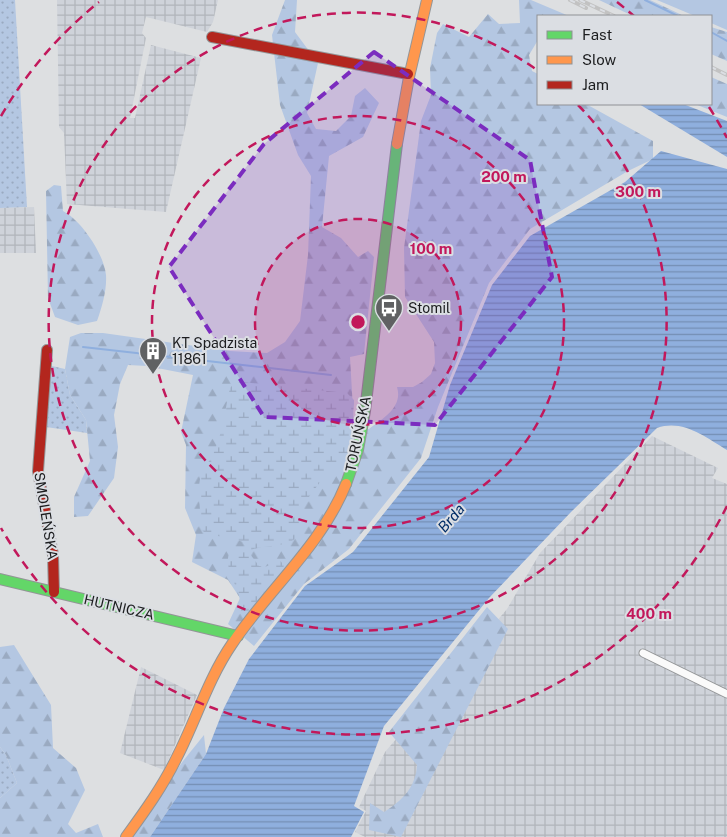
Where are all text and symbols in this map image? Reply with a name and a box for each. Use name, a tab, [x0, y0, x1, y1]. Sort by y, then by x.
legend	[537, 15, 712, 105]
text: Fast	[582, 26, 612, 43]
text: Slow	[582, 51, 617, 68]
text: Jam	[582, 76, 609, 93]
text: 200 m	[481, 168, 527, 185]
text: 300 m	[615, 183, 661, 200]
text: 100 m	[410, 240, 452, 257]
bus stop icon: Stomil	[374, 293, 404, 332]
place label: Stomil	[408, 300, 450, 316]
centre of rings	[349, 313, 367, 331]
place label: KT Spadzista 11861	[172, 335, 257, 367]
building icon: KT Spadzista 11861	[138, 336, 168, 375]
street label: TORUŃSKA	[341, 394, 374, 473]
street label: SMOLEŃSKA	[31, 471, 62, 561]
water label: Brda	[434, 500, 468, 536]
street label: HUTNICZA	[82, 591, 156, 623]
text: 400 m	[626, 605, 672, 622]

